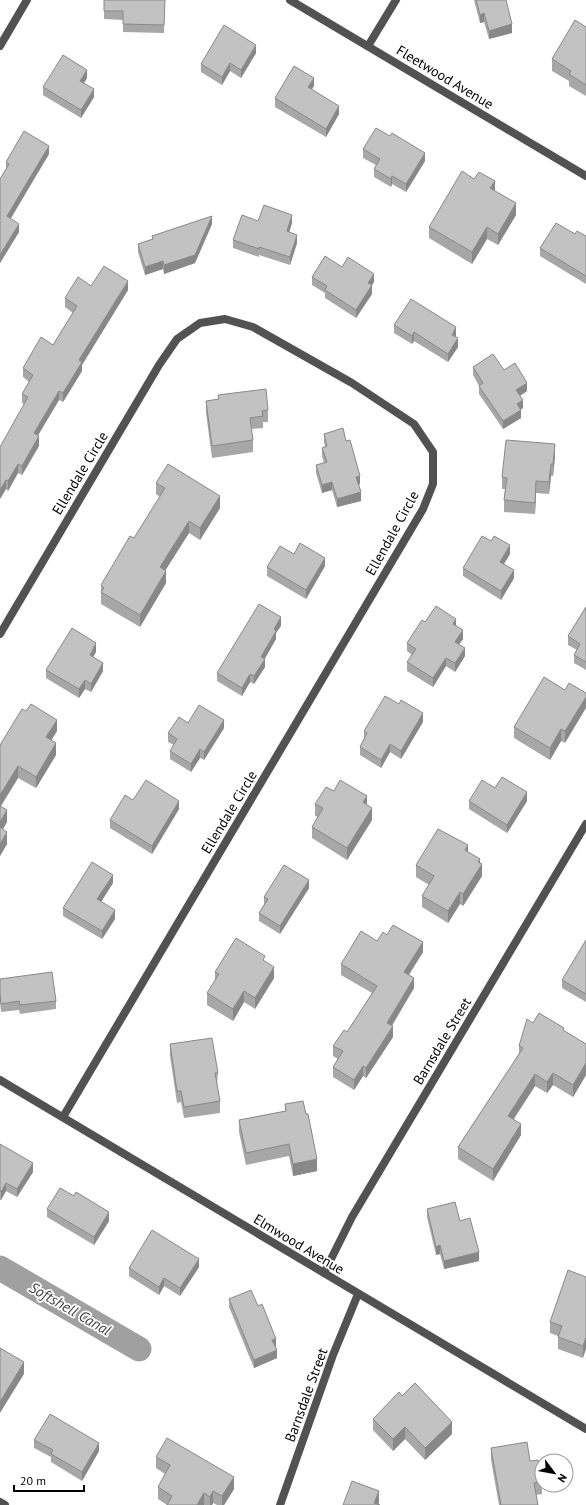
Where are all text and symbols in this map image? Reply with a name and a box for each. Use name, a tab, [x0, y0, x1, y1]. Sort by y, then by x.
street label: Fleetwood Avenue	[393, 41, 497, 113]
street label: Ellendale Circle	[48, 428, 112, 518]
street label: Ellendale Circle	[361, 488, 423, 578]
street label: Ellendale Circle	[197, 767, 261, 857]
street label: Barnsdale Street	[409, 994, 475, 1088]
street label: Elmwood Avenue	[250, 1210, 348, 1278]
water label: Softshell Canal	[26, 1278, 114, 1340]
street label: Barnsdale Street	[281, 1345, 331, 1444]
north arrow	[534, 1453, 574, 1493]
scale bar	[14, 1467, 84, 1493]
text: N	[555, 1472, 570, 1485]
text: 20 m	[20, 1473, 46, 1488]

